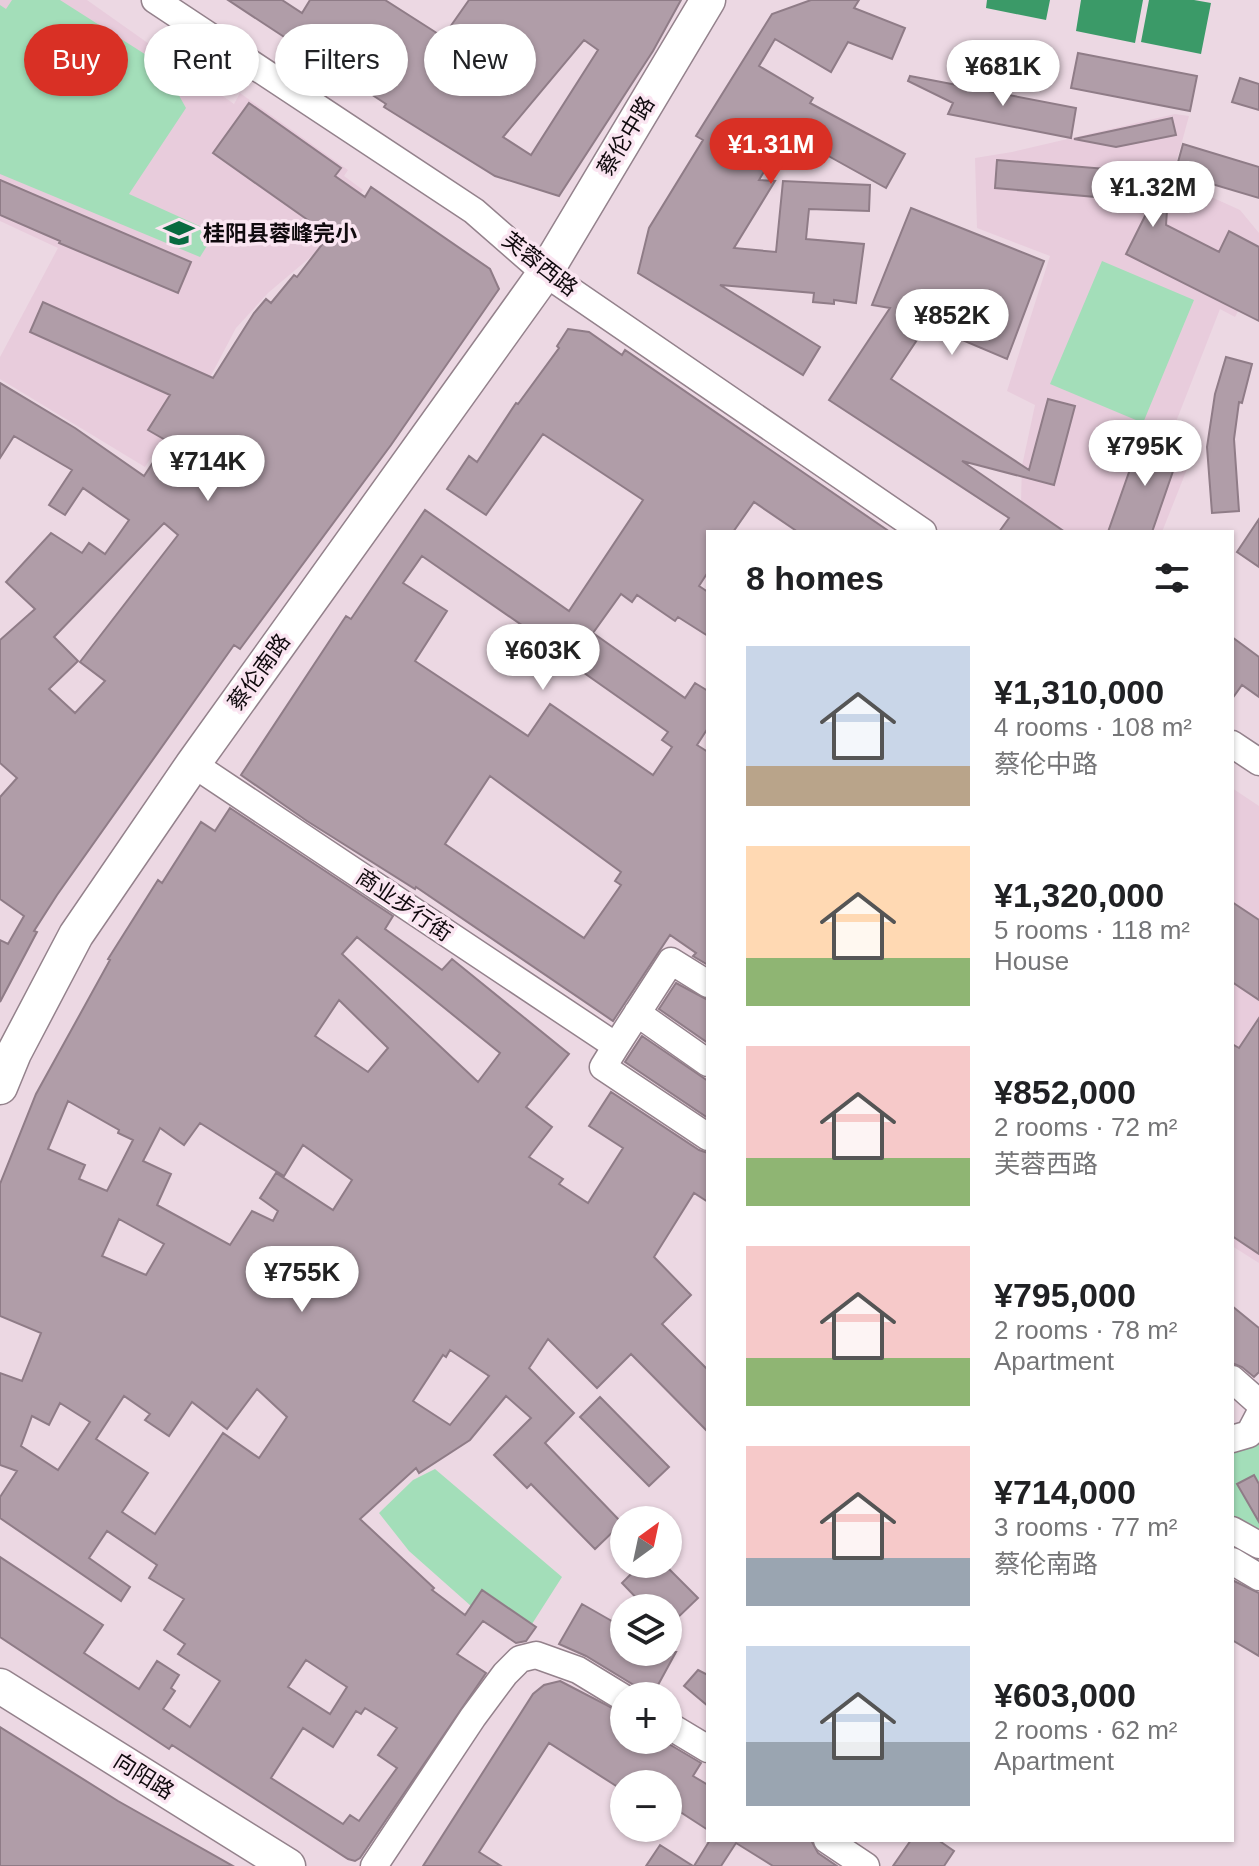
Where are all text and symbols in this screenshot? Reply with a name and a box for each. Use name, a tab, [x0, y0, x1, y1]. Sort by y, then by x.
chip: Buy	[24, 24, 128, 96]
chip: Rent	[144, 24, 259, 96]
chip: Filters	[275, 24, 408, 96]
chip: New	[424, 24, 536, 96]
pin: ¥681K	[947, 40, 1059, 108]
text: ¥681K	[965, 51, 1041, 81]
street label: 蔡伦中路	[593, 92, 659, 180]
pin: ¥1.31M	[706, 118, 836, 186]
text: ¥1.31M	[728, 129, 814, 159]
pin: ¥1.32M	[1088, 161, 1218, 229]
text: ¥1.32M	[1110, 172, 1196, 202]
school or university icon: 桂阳县蓉峰完小	[162, 216, 196, 250]
place label: 桂阳县蓉峰完小	[203, 221, 357, 246]
street label: 芙蓉西路	[498, 227, 582, 301]
pin: ¥852K	[896, 289, 1008, 357]
text: ¥852K	[914, 300, 990, 330]
pin: ¥795K	[1089, 420, 1201, 488]
text: ¥795K	[1107, 431, 1183, 461]
pin: ¥714K	[152, 435, 264, 503]
text: ¥714K	[170, 446, 246, 476]
icon: filters	[1150, 556, 1194, 600]
text: 8 homes	[746, 559, 884, 597]
pin: ¥603K	[487, 624, 599, 692]
street label: 蔡伦南路	[223, 629, 295, 715]
text: ¥603K	[505, 635, 581, 665]
text: ¥1,310,000	[994, 673, 1164, 711]
icon: home	[810, 678, 906, 774]
text: 4 rooms · 108 m²	[994, 712, 1192, 742]
text: 蔡伦中路	[994, 749, 1098, 779]
street label: 商业步行街	[351, 864, 457, 946]
text: ¥1,320,000	[994, 876, 1164, 914]
icon: home	[810, 878, 906, 974]
text: 5 rooms · 118 m²	[994, 915, 1190, 945]
text: House	[994, 946, 1069, 976]
text: ¥852,000	[994, 1073, 1136, 1111]
icon: home	[810, 1078, 906, 1174]
text: 2 rooms · 72 m²	[994, 1112, 1178, 1142]
text: 芙蓉西路	[994, 1149, 1098, 1179]
pin: ¥755K	[246, 1246, 358, 1314]
text: ¥755K	[264, 1257, 340, 1287]
text: ¥795,000	[994, 1276, 1136, 1314]
icon: home	[810, 1278, 906, 1374]
text: 2 rooms · 78 m²	[994, 1315, 1178, 1345]
text: Apartment	[994, 1346, 1114, 1376]
text: ¥714,000	[994, 1473, 1136, 1511]
icon: home	[810, 1478, 906, 1574]
north arrow	[610, 1506, 682, 1578]
map controls	[610, 1506, 682, 1842]
text: 3 rooms · 77 m²	[994, 1512, 1178, 1542]
text: 蔡伦南路	[994, 1549, 1098, 1579]
button: layers	[610, 1594, 682, 1666]
text: ¥603,000	[994, 1676, 1136, 1714]
icon: home	[810, 1678, 906, 1774]
button: +	[610, 1682, 682, 1754]
text: 2 rooms · 62 m²	[994, 1715, 1178, 1745]
text: Apartment	[994, 1746, 1114, 1776]
street label: 向阳路	[109, 1748, 179, 1804]
button: −	[610, 1770, 682, 1842]

